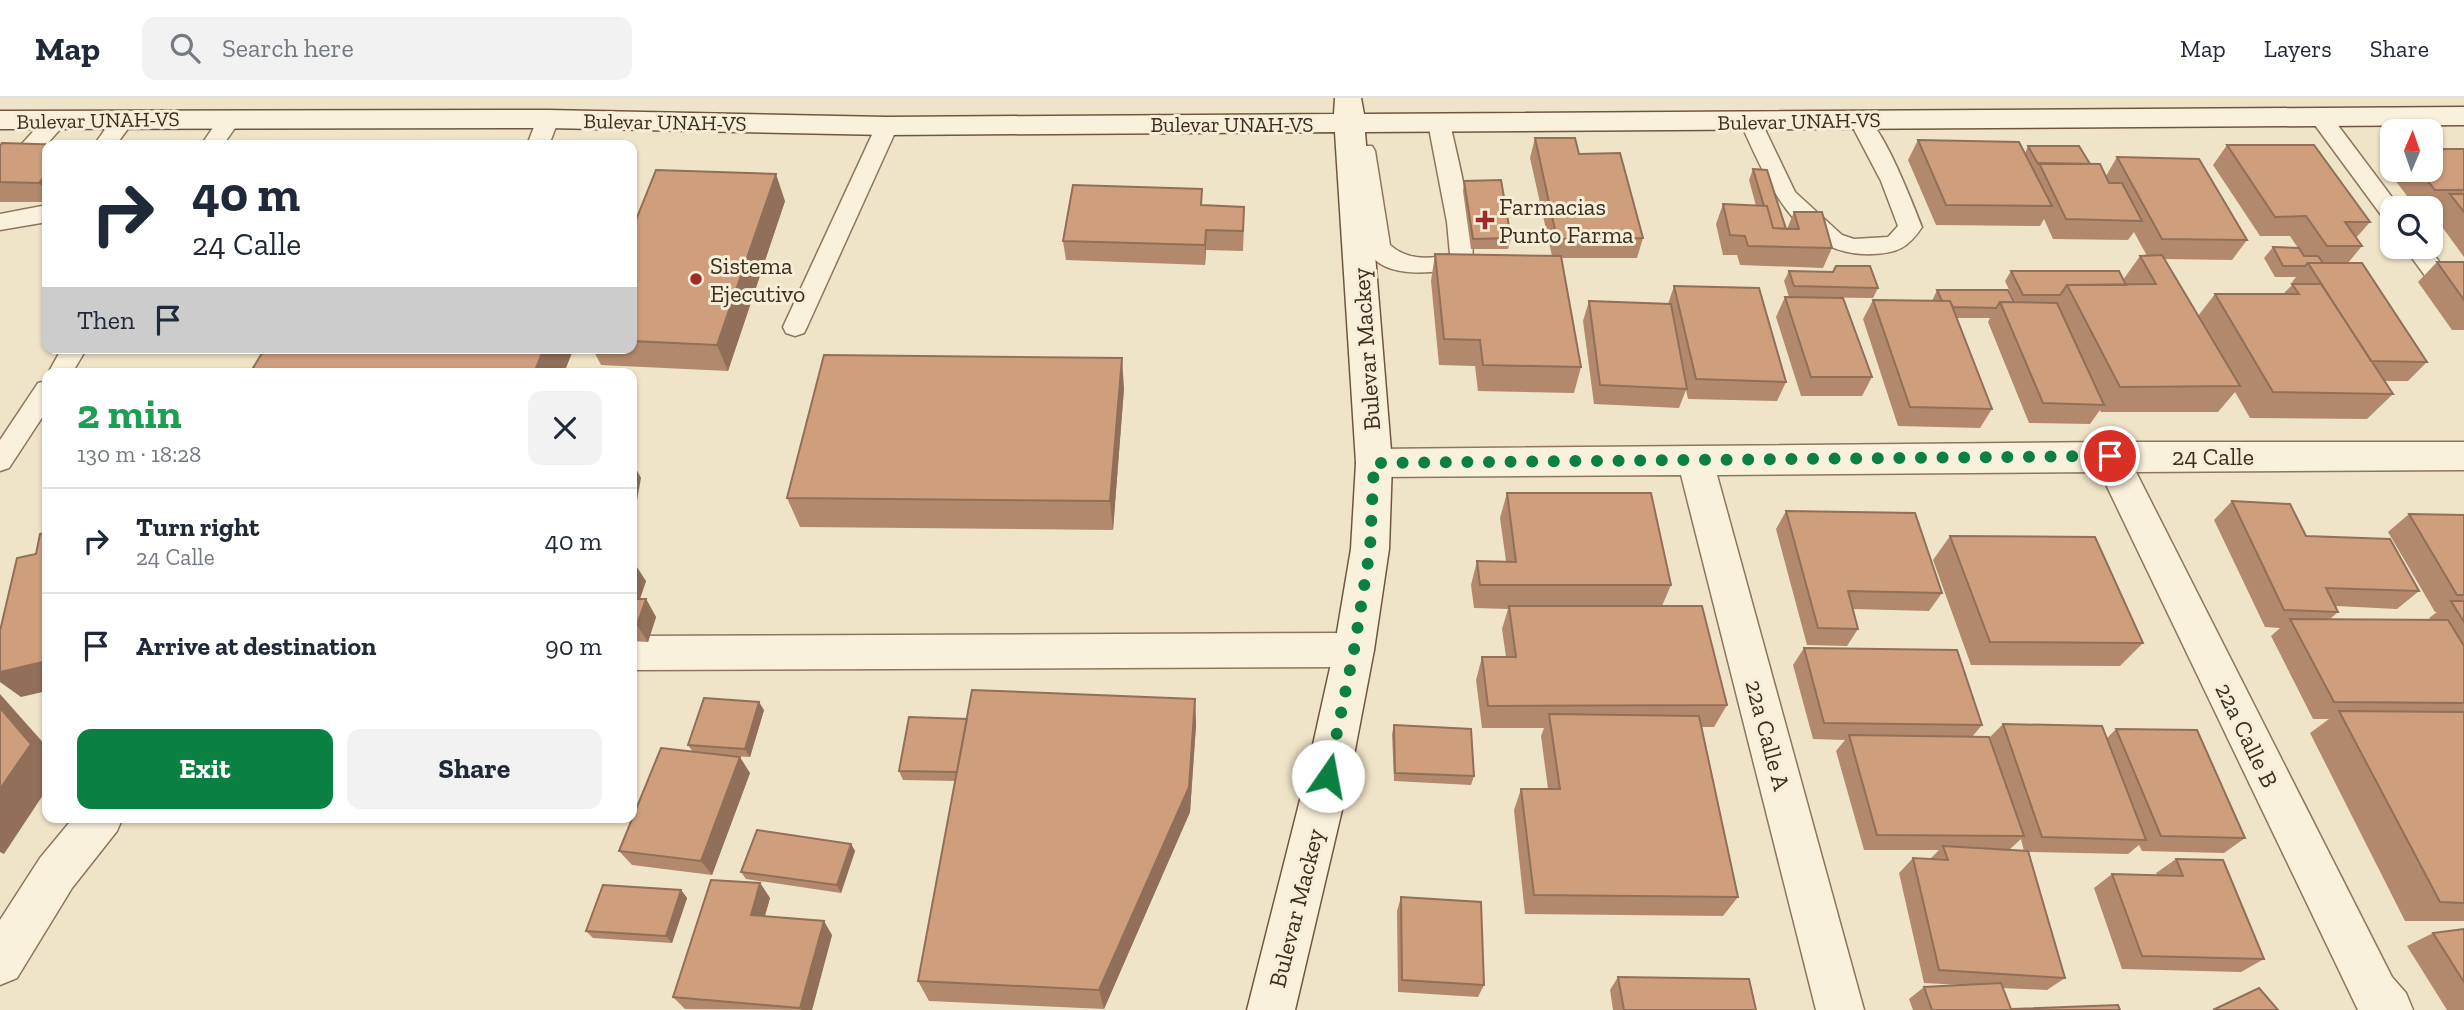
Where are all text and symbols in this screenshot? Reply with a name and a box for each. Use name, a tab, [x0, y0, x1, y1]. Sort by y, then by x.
search box	[142, 17, 632, 80]
text: Map	[35, 29, 100, 68]
icon: search	[166, 29, 204, 67]
text: Search here	[222, 32, 354, 64]
text: Map	[2180, 34, 2226, 63]
text: Layers	[2264, 34, 2332, 63]
text: Share	[2370, 34, 2429, 63]
street label: Bulevar UNAH-VS	[16, 106, 180, 134]
street label: Bulevar UNAH-VS	[1717, 107, 1881, 135]
street label: Bulevar UNAH-VS	[583, 108, 747, 136]
street label: Bulevar UNAH-VS	[1150, 112, 1314, 137]
north arrow	[2380, 119, 2443, 182]
map controls	[2380, 119, 2443, 259]
text: 40 m	[192, 165, 300, 224]
icon: right	[77, 168, 168, 259]
place label: Farmacias Punto Farma	[1499, 192, 1634, 249]
button: search	[2380, 196, 2443, 259]
marker: Farmacias Punto Farma	[1477, 212, 1493, 228]
text: 24 Calle	[192, 225, 301, 263]
place label: Sistema Ejecutivo	[710, 251, 805, 308]
street label: Bulevar Mackey	[1346, 266, 1386, 431]
marker: Sistema Ejecutivo	[688, 271, 704, 287]
icon: arrive	[149, 301, 187, 339]
text: Then	[77, 304, 135, 336]
text: 2 min	[77, 388, 182, 439]
button: close	[528, 391, 602, 465]
pin	[2080, 426, 2140, 486]
icon: arrive	[2091, 437, 2129, 475]
text: 130 m · 18:28	[77, 440, 202, 468]
street label: 24 Calle	[2172, 442, 2254, 471]
text: Turn right	[136, 511, 259, 543]
icon: right	[77, 522, 115, 560]
text: 40 m	[545, 525, 602, 557]
text: 24 Calle	[136, 543, 214, 571]
icon: arrive	[77, 627, 115, 665]
text: Arrive at destination	[136, 630, 376, 662]
text: 90 m	[545, 630, 602, 662]
street label: 22a Calle A	[1739, 677, 1797, 794]
street label: 22a Calle B	[2209, 678, 2285, 792]
button: Exit	[77, 729, 333, 809]
button: Share	[347, 729, 602, 809]
position arrow	[1291, 739, 1365, 813]
street label: Bulevar Mackey	[1262, 825, 1330, 991]

